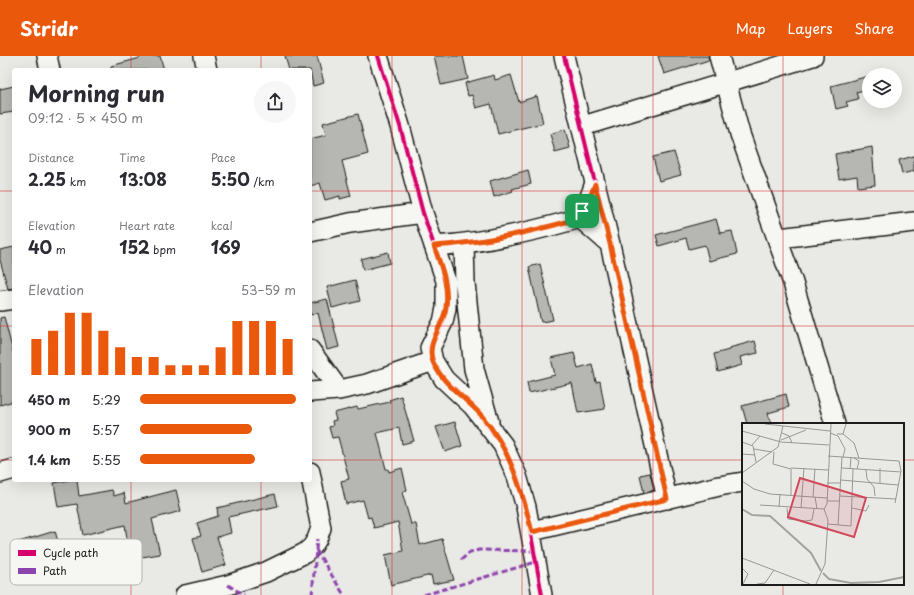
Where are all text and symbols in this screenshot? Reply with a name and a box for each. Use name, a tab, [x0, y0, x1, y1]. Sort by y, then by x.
text: Stridr	[20, 14, 78, 42]
text: Map	[736, 18, 766, 39]
text: Layers	[788, 18, 833, 39]
text: Share	[855, 18, 894, 39]
map controls	[862, 68, 902, 108]
button: layers	[862, 68, 902, 108]
text: Morning run	[28, 76, 165, 109]
button: share	[254, 81, 296, 123]
text: 09:12 · 5 × 450 m	[28, 108, 143, 127]
text: Distance	[28, 149, 74, 166]
text: Time	[119, 149, 145, 166]
text: Pace	[211, 149, 235, 166]
text: 2.25	[28, 166, 66, 192]
text: 13:08	[119, 166, 167, 192]
text: 5:50	[211, 166, 250, 192]
text: km	[66, 173, 86, 190]
text: /km	[250, 173, 275, 190]
pin	[565, 194, 599, 228]
icon: arrive	[571, 200, 593, 222]
text: Elevation	[28, 217, 75, 234]
text: Heart rate	[119, 217, 175, 234]
text: kcal	[211, 217, 233, 234]
text: 40	[28, 234, 52, 260]
text: 152	[119, 234, 150, 260]
text: 169	[211, 234, 241, 260]
text: m	[52, 241, 66, 258]
text: bpm	[150, 241, 176, 258]
text: Elevation	[28, 280, 84, 299]
text: 53–59 m	[241, 280, 296, 299]
text: 450 m	[28, 390, 70, 409]
text: 5:29	[92, 390, 121, 409]
text: 900 m	[28, 420, 71, 439]
text: 5:57	[92, 420, 120, 439]
inset map	[742, 423, 904, 585]
text: 1.4 km	[28, 450, 71, 469]
text: 5:55	[92, 450, 121, 469]
legend	[10, 539, 142, 585]
text: Cycle path	[43, 544, 98, 561]
text: Path	[43, 562, 67, 579]

